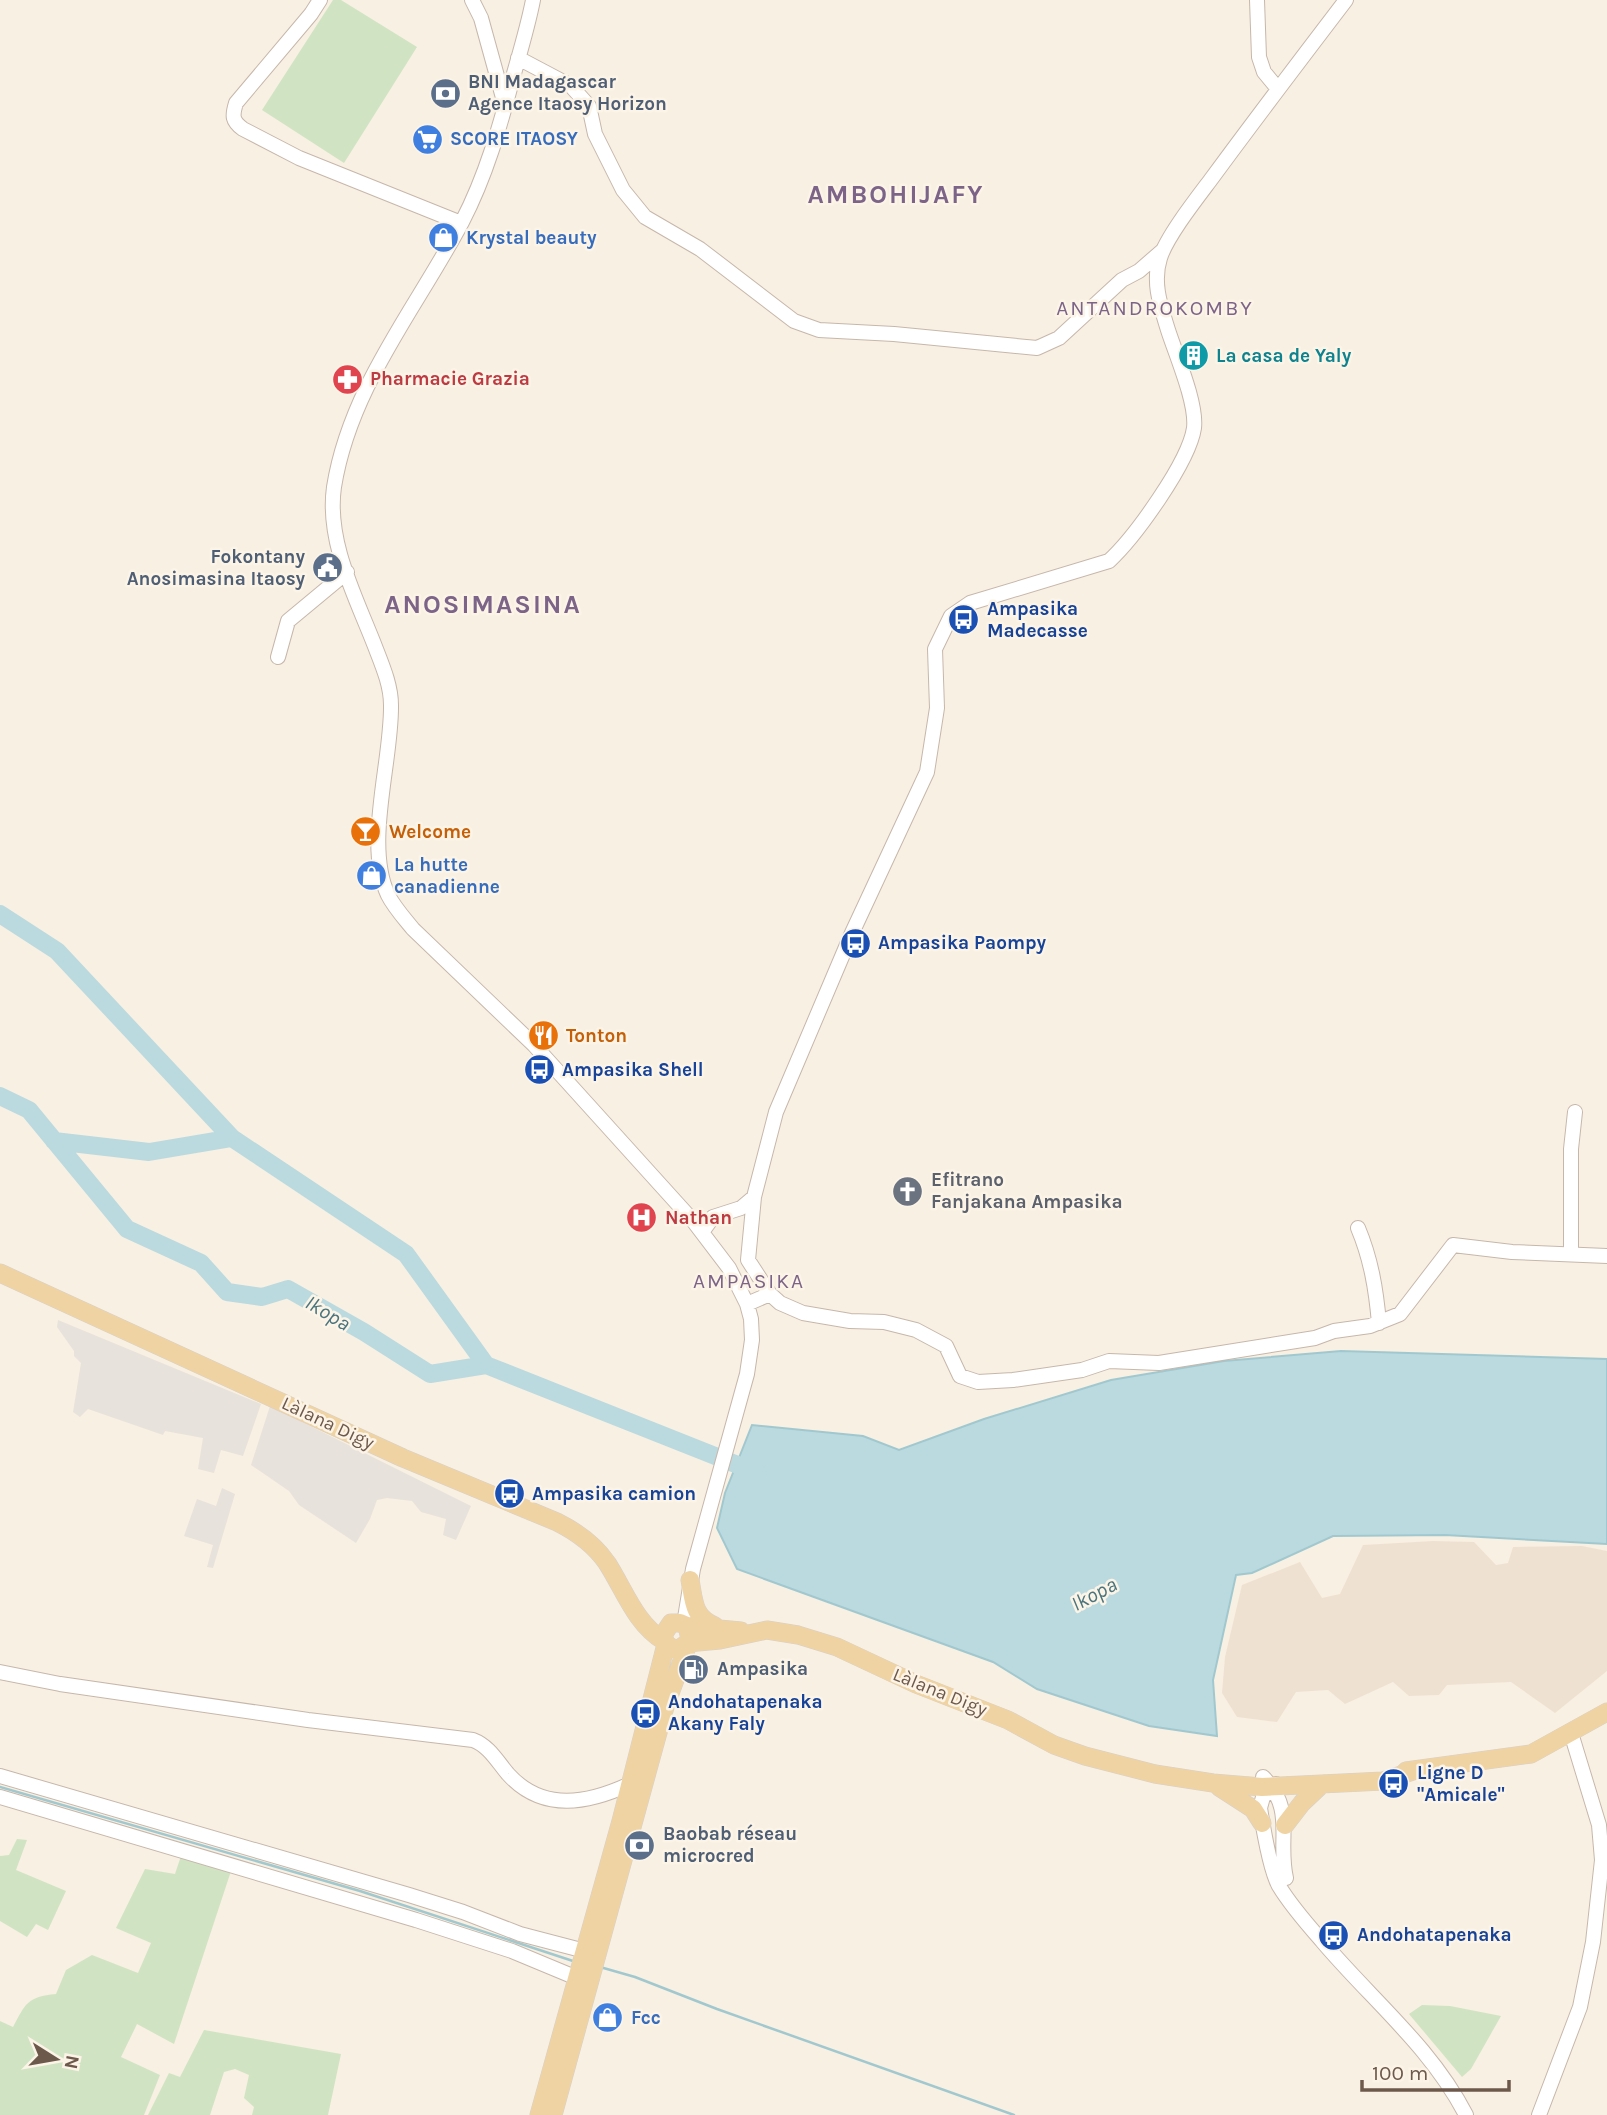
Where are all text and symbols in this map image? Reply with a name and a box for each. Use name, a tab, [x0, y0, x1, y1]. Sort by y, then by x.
place label: BNI Madagascar Agence Itaosy Horizon	[468, 71, 667, 115]
bank icon: BNI Madagascar Agence Itaosy Horizon	[428, 76, 462, 110]
supermarket icon: SCORE ITAOSY	[410, 122, 444, 156]
place label: SCORE ITAOSY	[450, 128, 578, 150]
district label: AMBOHIJAFY	[808, 179, 985, 210]
shop icon: Krystal beauty	[426, 221, 460, 255]
place label: Krystal beauty	[466, 227, 597, 249]
district label: ANTANDROKOMBY	[1056, 296, 1254, 320]
building icon: La casa de Yaly	[1176, 339, 1210, 373]
place label: La casa de Yaly	[1216, 345, 1352, 367]
pharmacy icon: Pharmacie Grazia	[330, 362, 364, 396]
place label: Pharmacie Grazia	[370, 368, 530, 390]
place label: Fokontany Anosimasina Itaosy	[127, 546, 305, 590]
public building icon: Fokontany Anosimasina Itaosy	[311, 551, 345, 585]
district label: ANOSIMASINA	[384, 589, 582, 620]
place label: Ampasika Madecasse	[987, 598, 1088, 642]
bus stop icon: Ampasika Madecasse	[947, 603, 981, 637]
bar icon: Welcome	[349, 815, 383, 849]
place label: Welcome	[389, 821, 471, 843]
place label: La hutte canadienne	[394, 854, 500, 898]
shop icon: La hutte canadienne	[354, 859, 388, 893]
bus stop icon: Ampasika Paompy	[838, 926, 872, 960]
place label: Ampasika Paompy	[878, 932, 1047, 954]
restaurant icon: Tonton	[526, 1019, 560, 1053]
place label: Tonton	[566, 1025, 627, 1047]
bus stop icon: Ampasika Shell	[522, 1053, 556, 1087]
place label: Ampasika Shell	[562, 1059, 704, 1081]
place label: Efitrano Fanjakana Ampasika	[931, 1169, 1123, 1213]
church icon: Efitrano Fanjakana Ampasika	[891, 1174, 925, 1208]
hospital icon: Nathan	[625, 1201, 659, 1235]
place label: Nathan	[665, 1207, 732, 1229]
district label: AMPASIKA	[693, 1269, 805, 1293]
water label: Ikopa	[301, 1290, 355, 1336]
street label: Làlana Digy	[278, 1392, 378, 1454]
bus stop icon: Ampasika camion	[492, 1477, 526, 1511]
place label: Ampasika camion	[532, 1483, 696, 1505]
water label: Ikopa	[1067, 1572, 1121, 1616]
fuel station icon: Ampasika	[677, 1652, 711, 1686]
place label: Ampasika	[717, 1658, 808, 1680]
street label: Làlana Digy	[890, 1663, 990, 1721]
place label: Andohatapenaka Akany Faly	[668, 1691, 823, 1735]
bus stop icon: Andohatapenaka Akany Faly	[628, 1696, 662, 1730]
place label: Ligne D "Amicale"	[1417, 1762, 1505, 1806]
bus stop icon: Ligne D "Amicale"	[1377, 1767, 1411, 1801]
place label: Baobab réseau microcred	[663, 1823, 797, 1867]
bank icon: Baobab réseau microcred	[623, 1828, 657, 1862]
bus stop icon: Andohatapenaka	[1317, 1918, 1351, 1952]
place label: Andohatapenaka	[1357, 1924, 1512, 1946]
shop icon: Fcc	[591, 2001, 625, 2035]
place label: Fcc	[631, 2007, 661, 2029]
north arrow	[21, 2024, 91, 2094]
scale bar	[1362, 2048, 1509, 2092]
text: N	[60, 2053, 84, 2071]
text: 100 m	[1372, 2061, 1429, 2085]

